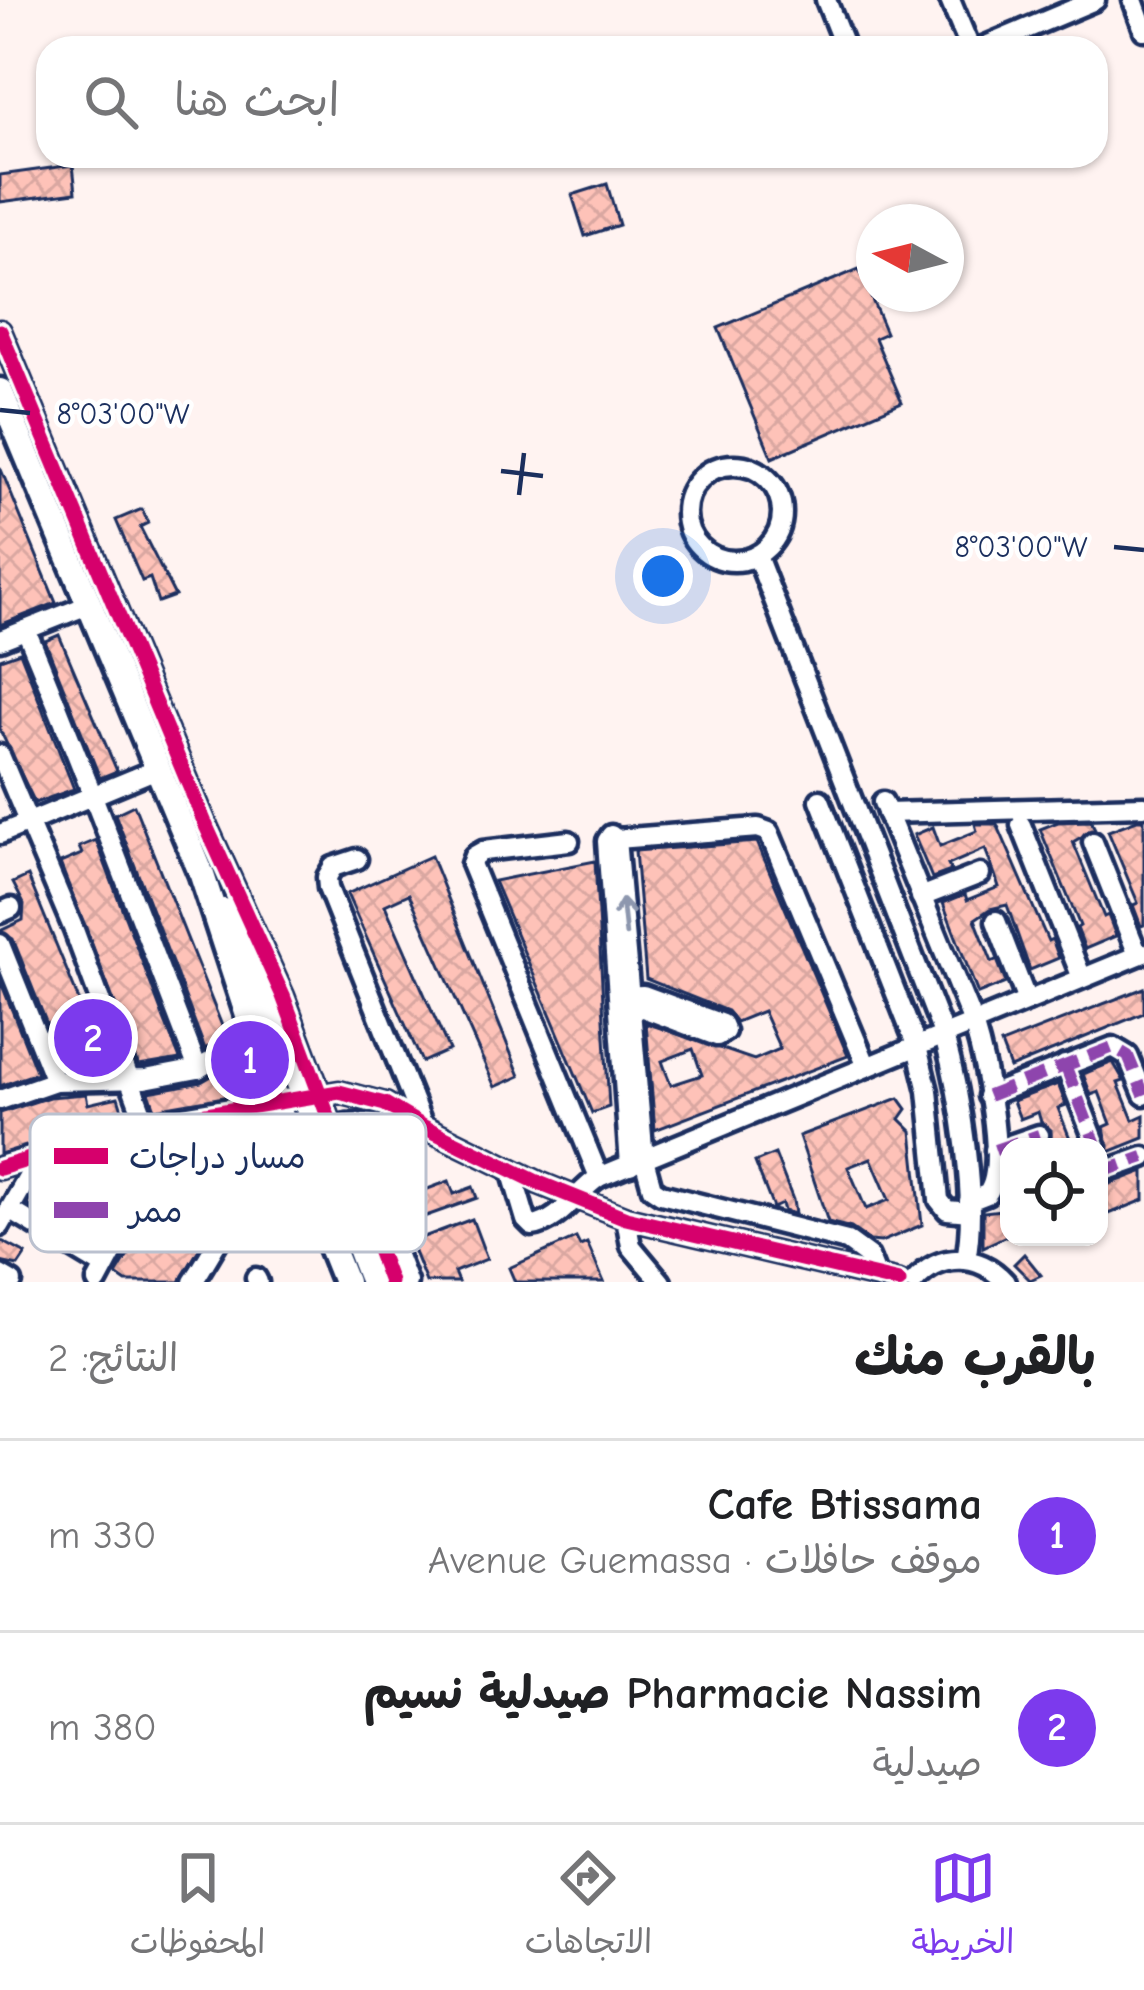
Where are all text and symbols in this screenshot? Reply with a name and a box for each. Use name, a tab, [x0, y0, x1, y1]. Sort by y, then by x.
search box	[36, 36, 1108, 168]
icon: search	[78, 69, 144, 135]
text: ابحث هنا	[174, 74, 339, 126]
north arrow	[856, 204, 964, 312]
text: 8°03'00"W	[57, 397, 190, 432]
text: 8°03'00"W	[955, 530, 1088, 565]
your location	[633, 546, 693, 606]
one-way arrow	[612, 898, 635, 937]
pin: 2	[54, 993, 132, 1083]
pin: 1	[211, 1015, 289, 1105]
legend	[30, 1114, 426, 1252]
text: مسار دراجات	[129, 1138, 306, 1176]
map controls	[1000, 1138, 1108, 1246]
button: locate	[1000, 1138, 1108, 1246]
text: ممر	[126, 1192, 182, 1230]
text: بالقرب منك	[854, 1328, 1096, 1387]
text: النتائج: 2	[48, 1336, 178, 1381]
text: Cafe Btissama	[707, 1478, 982, 1530]
text: 330 m	[48, 1513, 157, 1558]
text: 1	[1049, 1513, 1065, 1558]
text: موقف حافلات · Avenue Guemassa	[428, 1538, 982, 1583]
text: Pharmacie Nassim صيدلية نسيم	[364, 1667, 982, 1719]
text: 380 m	[48, 1705, 157, 1750]
text: 2	[1047, 1705, 1067, 1750]
text: صيدلية	[872, 1741, 982, 1786]
tab: المحفوظات	[130, 1845, 266, 1971]
tab: الاتجاهات	[525, 1845, 652, 1971]
tab: الخريطة	[911, 1845, 1014, 1971]

